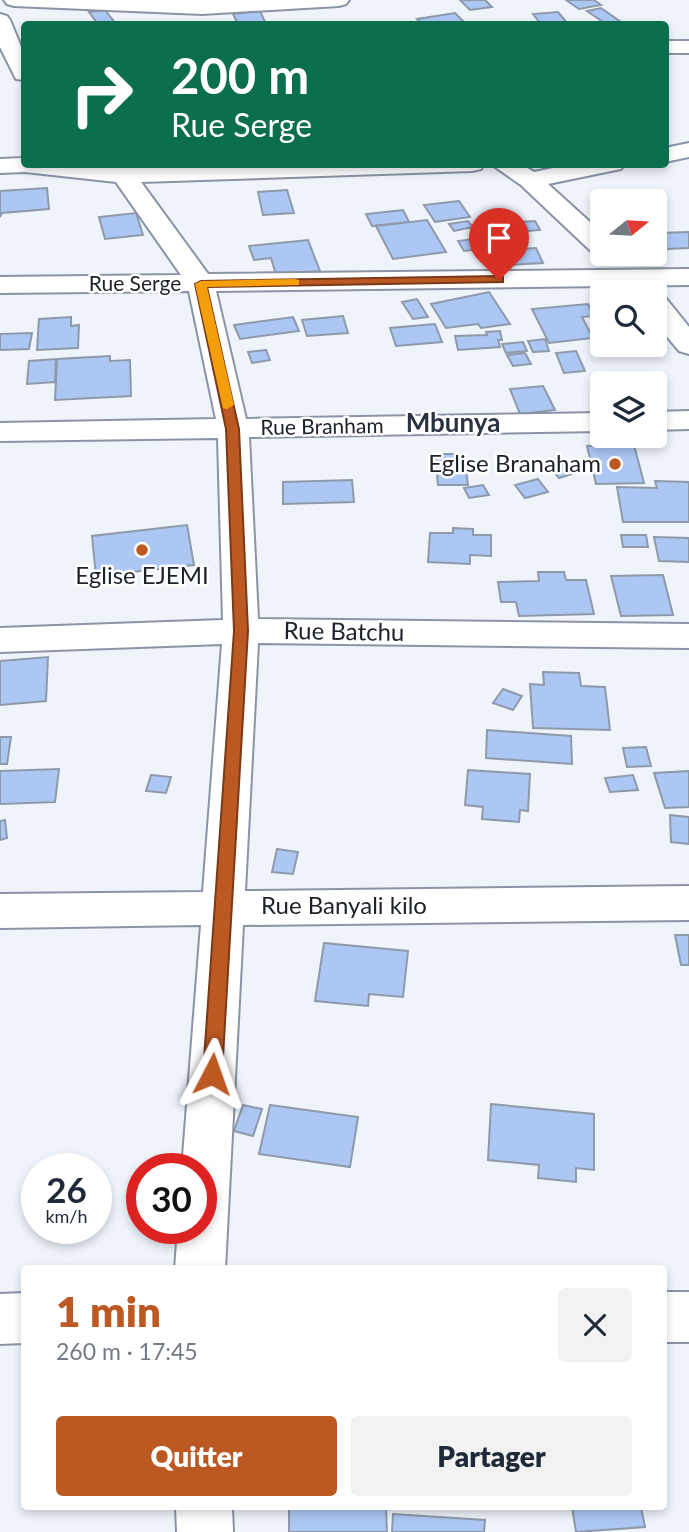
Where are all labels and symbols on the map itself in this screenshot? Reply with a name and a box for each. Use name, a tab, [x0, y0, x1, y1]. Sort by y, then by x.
north arrow	[590, 189, 667, 266]
pin	[469, 208, 529, 280]
street label: Rue Serge	[89, 270, 181, 295]
district label: Mbunya	[406, 406, 500, 438]
street label: Rue Branham	[260, 412, 384, 439]
place label: Eglise Branaham	[428, 448, 601, 477]
marker: Eglise Branaham	[607, 456, 623, 472]
marker: Eglise EJEMI	[134, 542, 150, 558]
place label: Eglise EJEMI	[75, 560, 209, 589]
street label: Rue Batchu	[283, 615, 405, 646]
street label: Rue Banyali kilo	[261, 890, 427, 919]
position arrow	[175, 1037, 249, 1111]
speed limit sign: 30	[126, 1153, 217, 1244]

